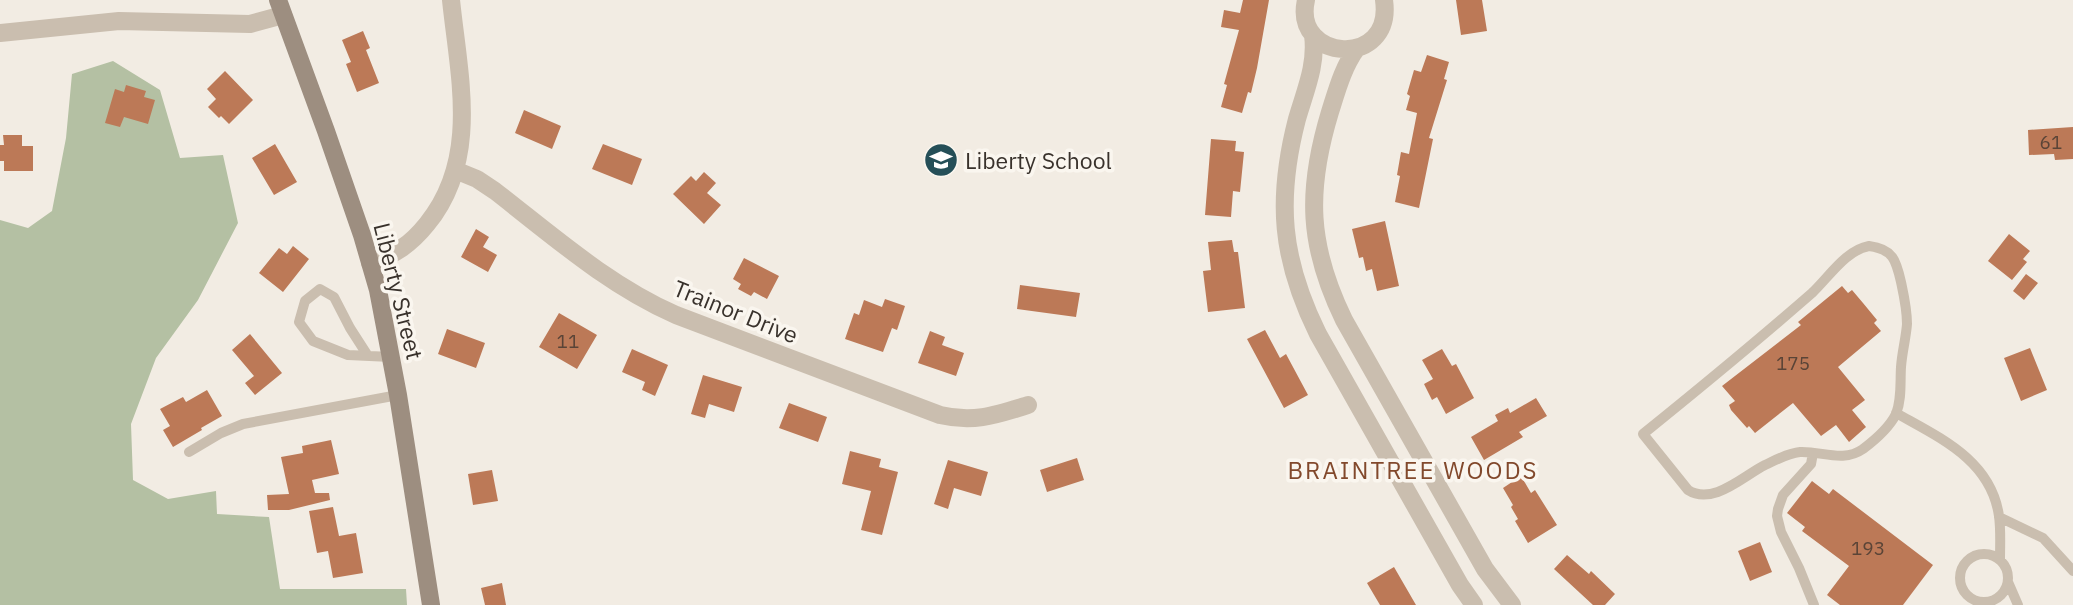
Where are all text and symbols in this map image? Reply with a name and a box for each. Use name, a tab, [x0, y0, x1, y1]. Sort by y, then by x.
house number: 61	[2040, 130, 2062, 154]
school or university icon: Liberty School	[922, 141, 960, 179]
place label: Liberty School	[965, 145, 1112, 175]
street label: Liberty Street	[368, 220, 430, 362]
street label: Trainor Drive	[669, 272, 803, 350]
house number: 11	[557, 329, 579, 353]
house number: 175	[1776, 351, 1810, 375]
district label: BRAINTREE WOODS	[1287, 454, 1539, 486]
house number: 193	[1851, 536, 1885, 560]

